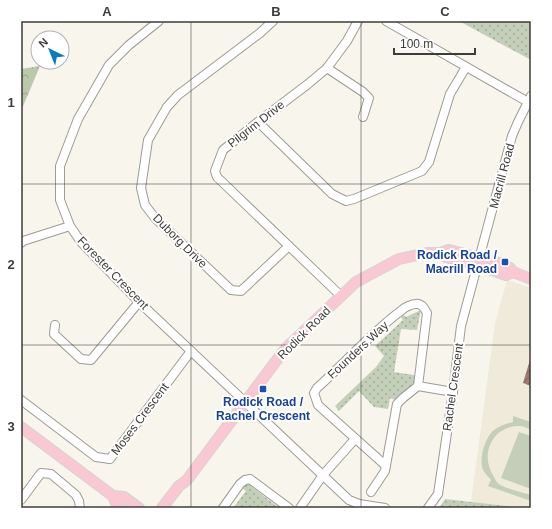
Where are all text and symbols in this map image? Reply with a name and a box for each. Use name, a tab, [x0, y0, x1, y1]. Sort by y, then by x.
text: A	[102, 4, 112, 19]
text: B	[271, 4, 281, 19]
text: C	[440, 4, 450, 19]
north arrow	[30, 30, 70, 70]
scale bar	[394, 30, 475, 56]
text: N	[36, 36, 50, 50]
text: 100 m	[400, 37, 433, 51]
text: 1	[7, 95, 15, 110]
street label: Pilgrim Drive	[225, 97, 287, 150]
street label: Macrill Road	[487, 142, 517, 210]
street label: Duborg Drive	[150, 211, 210, 271]
street label: Forester Crescent	[75, 234, 152, 313]
place label: Rodick Road / Macrill Road	[417, 248, 498, 276]
text: 2	[7, 257, 15, 272]
marker: Rodick Road / Macrill Road	[500, 257, 510, 267]
street label: Rodick Road	[275, 304, 333, 362]
street label: Founders Way	[325, 318, 391, 382]
street label: Rachel Crescent	[440, 341, 466, 432]
street label: Moses Crescent	[108, 380, 172, 458]
marker: Rodick Road / Rachel Crescent	[258, 384, 268, 394]
place label: Rodick Road / Rachel Crescent	[216, 395, 310, 423]
text: 3	[7, 419, 15, 434]

